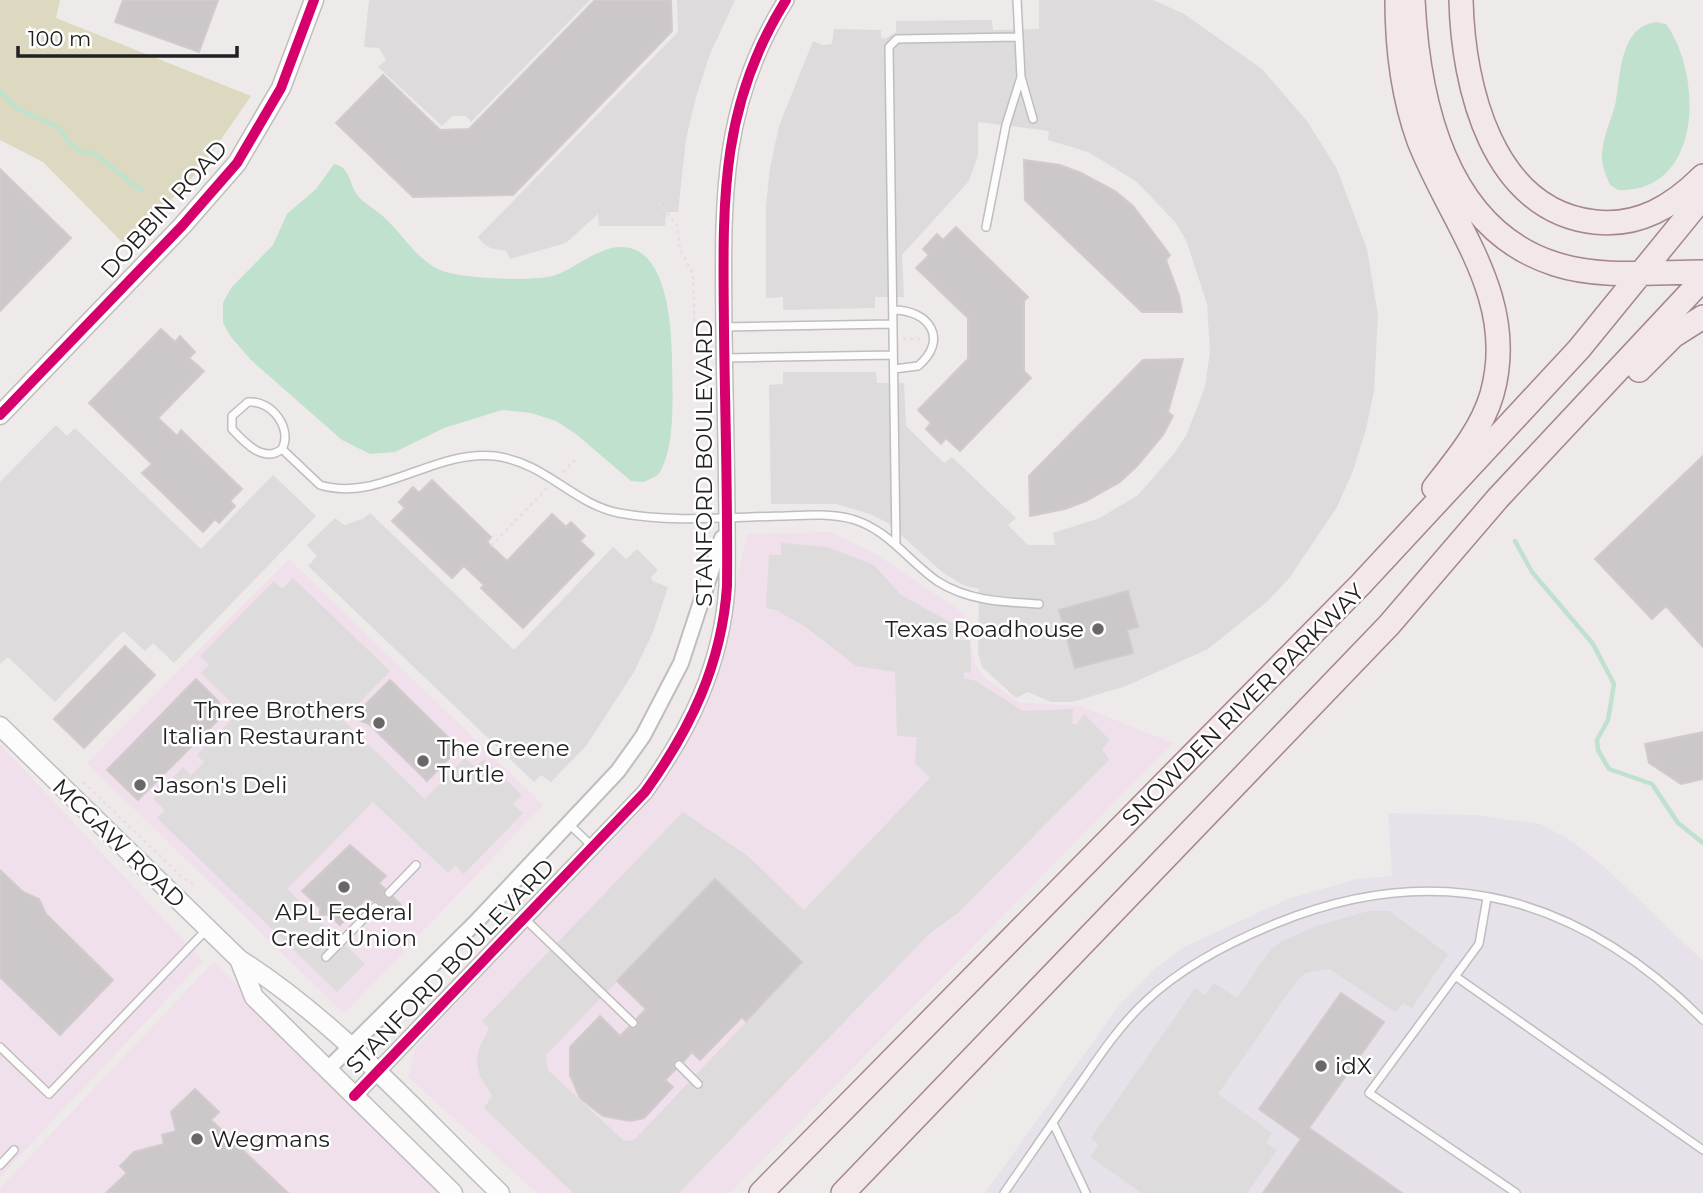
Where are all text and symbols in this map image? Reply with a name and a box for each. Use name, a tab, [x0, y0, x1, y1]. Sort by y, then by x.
scale bar	[18, 14, 236, 58]
text: 100 m	[28, 26, 91, 51]
street label: DOBBIN ROAD	[95, 134, 233, 284]
street label: STANFORD BOULEVARD	[690, 319, 718, 607]
street label: SNOWDEN RIVER PARKWAY	[1116, 578, 1370, 832]
place label: Texas Roadhouse	[885, 615, 1084, 643]
marker: Texas Roadhouse	[1090, 621, 1106, 637]
place label: Three Brothers Italian Restaurant	[162, 696, 365, 750]
marker: Three Brothers Italian Restaurant	[371, 715, 387, 731]
place label: The Greene Turtle	[437, 734, 570, 788]
marker: The Greene Turtle	[415, 753, 431, 769]
place label: Jason's Deli	[153, 771, 287, 799]
street label: MCGAW ROAD	[47, 773, 191, 913]
marker: Jason's Deli	[132, 777, 148, 793]
street label: STANFORD BOULEVARD	[340, 853, 560, 1079]
marker: APL Federal Credit Union	[336, 879, 352, 895]
place label: APL Federal Credit Union	[271, 898, 417, 952]
place label: idX	[1335, 1052, 1372, 1080]
marker: idX	[1313, 1058, 1329, 1074]
place label: Wegmans	[211, 1125, 330, 1153]
marker: Wegmans	[189, 1131, 205, 1147]

